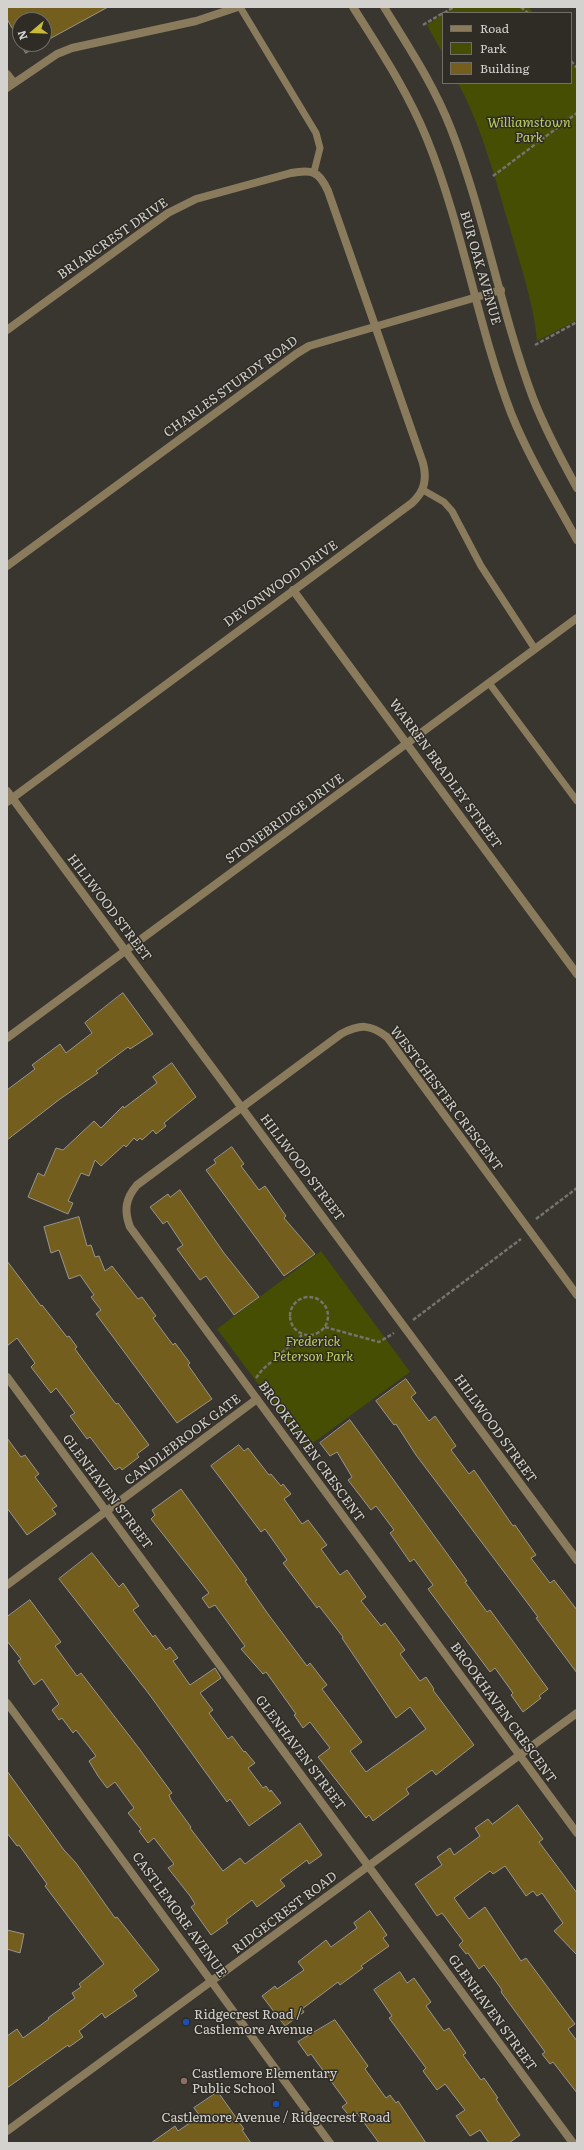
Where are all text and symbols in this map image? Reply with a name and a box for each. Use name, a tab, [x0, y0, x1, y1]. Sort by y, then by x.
north arrow	[12, 12, 52, 52]
legend	[442, 12, 572, 84]
text: Road	[480, 19, 509, 37]
text: N	[13, 29, 31, 43]
text: Park	[480, 39, 506, 57]
text: Building	[480, 59, 529, 77]
park label: Williamstown Park	[487, 115, 571, 146]
street label: BRIARCREST DRIVE	[55, 195, 171, 283]
street label: BUR OAK AVENUE	[456, 209, 504, 327]
street label: CHARLES STURDY ROAD	[161, 333, 301, 441]
street label: DEVONWOOD DRIVE	[221, 537, 341, 631]
street label: WARREN BRADLEY STREET	[386, 696, 504, 852]
street label: STONEBRIDGE DRIVE	[223, 771, 347, 867]
street label: HILLWOOD STREET	[64, 851, 154, 965]
street label: WESTCHESTER CRESCENT	[386, 1023, 506, 1175]
street label: HILLWOOD STREET	[257, 1111, 347, 1225]
park label: Frederick Peterson Park	[273, 1334, 353, 1365]
street label: HILLWOOD STREET	[450, 1372, 540, 1486]
street label: BROOKHAVEN CRESCENT	[255, 1379, 367, 1525]
street label: CANDLEBROOK GATE	[122, 1391, 244, 1489]
street label: GLENHAVEN STREET	[59, 1431, 155, 1553]
street label: BROOKHAVEN CRESCENT	[447, 1640, 559, 1786]
street label: GLENHAVEN STREET	[252, 1692, 348, 1814]
street label: CASTLEMORE AVENUE	[128, 1849, 230, 1981]
street label: RIDGECREST ROAD	[230, 1869, 340, 1957]
street label: GLENHAVEN STREET	[445, 1952, 539, 2074]
place label: Ridgecrest Road / Castlemore Avenue	[194, 2007, 313, 2038]
marker: Ridgecrest Road / Castlemore Avenue	[181, 2017, 191, 2027]
place label: Castlemore Elementary Public School	[192, 2066, 337, 2097]
marker: Castlemore Elementary Public School	[179, 2076, 189, 2086]
marker: Castlemore Avenue / Ridgecrest Road	[271, 2099, 281, 2109]
place label: Castlemore Avenue / Ridgecrest Road	[161, 2110, 391, 2126]

